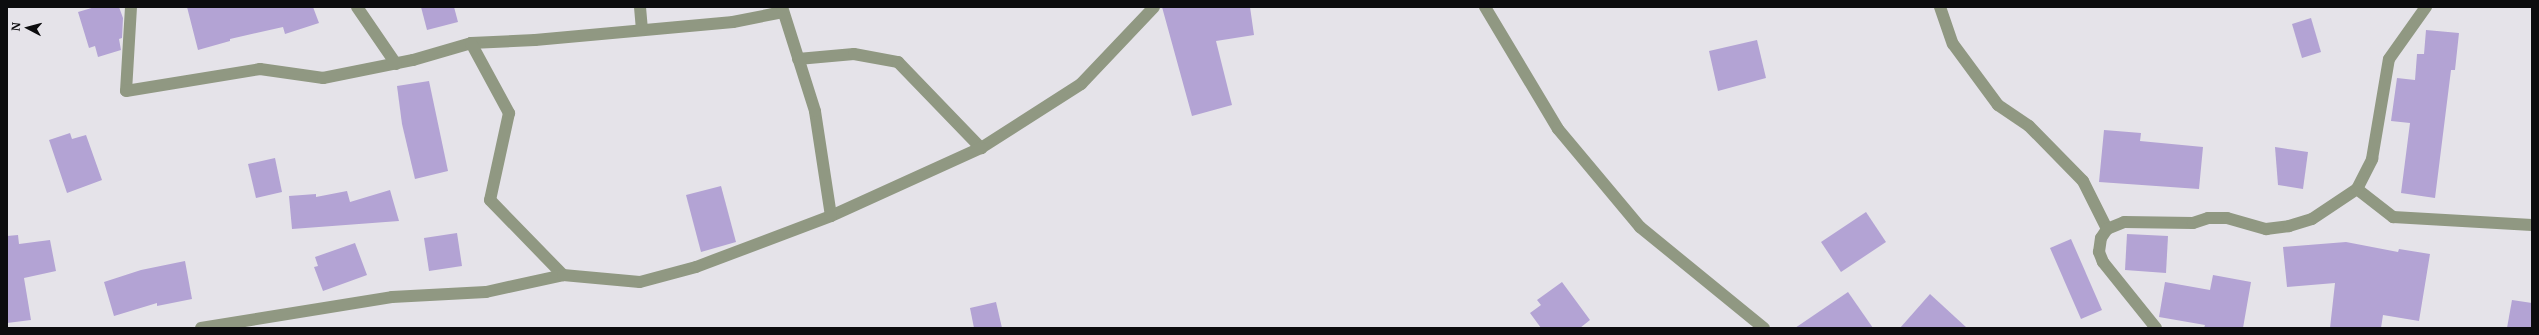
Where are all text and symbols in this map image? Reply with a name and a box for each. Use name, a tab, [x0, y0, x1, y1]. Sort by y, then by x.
north arrow	[8, 8, 48, 48]
text: N	[9, 22, 23, 32]

